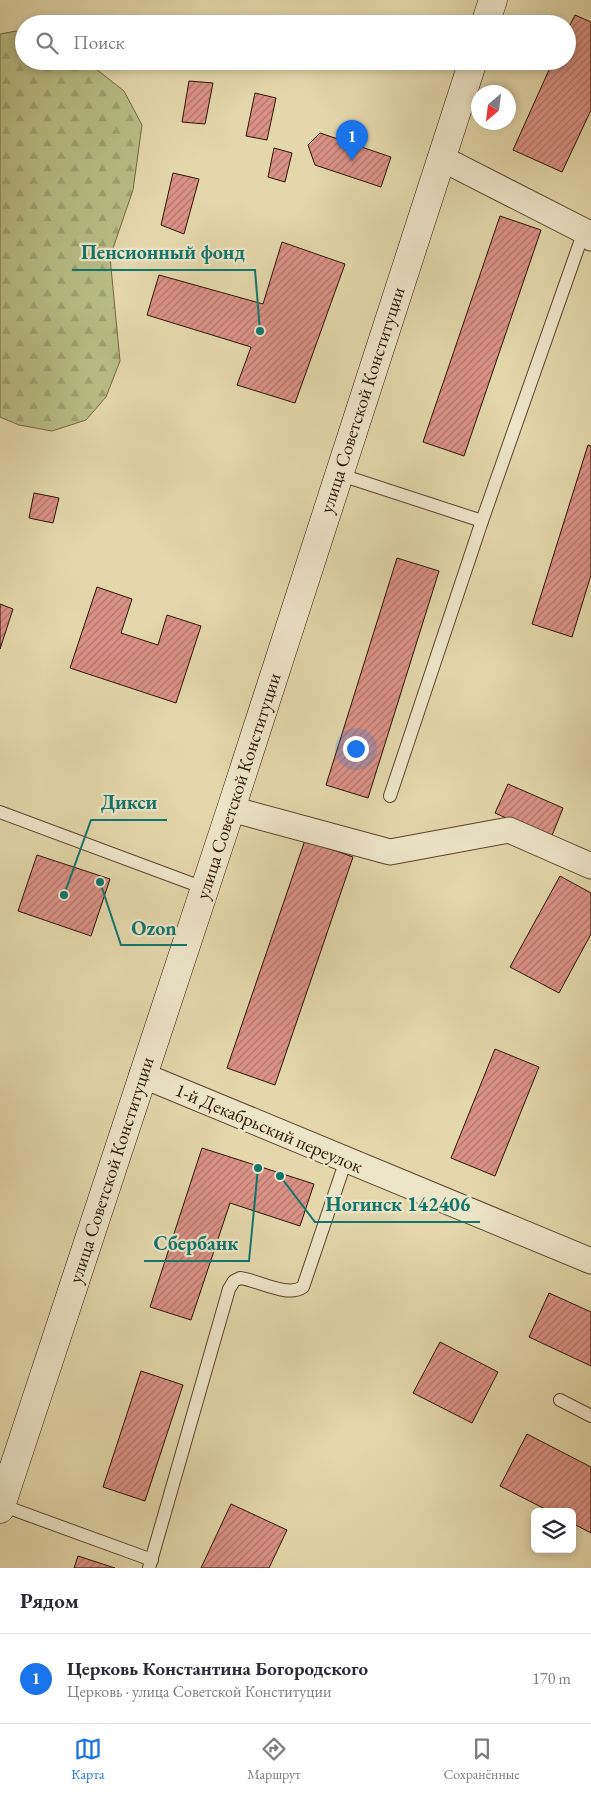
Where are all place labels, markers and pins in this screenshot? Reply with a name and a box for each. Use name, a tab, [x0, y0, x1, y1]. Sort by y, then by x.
pin: 1	[336, 120, 368, 161]
callout: Пенсионный фонд	[72, 235, 255, 270]
callout: Дикси	[91, 785, 167, 820]
callout: Ozon	[121, 910, 187, 945]
callout: Ногинск 142406	[315, 1187, 480, 1222]
callout: Сбербанк	[144, 1226, 249, 1261]

